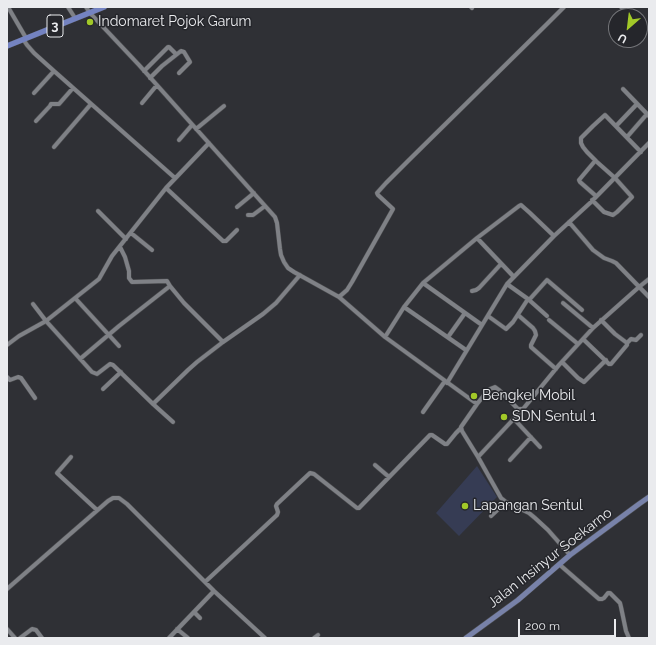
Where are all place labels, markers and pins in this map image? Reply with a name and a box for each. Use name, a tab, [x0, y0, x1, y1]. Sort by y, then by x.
place label: Indomaret Pojok Garum	[98, 14, 251, 30]
marker: Indomaret Pojok Garum	[85, 17, 95, 27]
place label: Bengkel Mobil	[482, 388, 575, 404]
marker: Bengkel Mobil	[469, 391, 479, 401]
place label: SDN Sentul 1	[512, 409, 596, 425]
marker: SDN Sentul 1	[499, 412, 509, 422]
place label: Lapangan Sentul	[473, 498, 583, 514]
marker: Lapangan Sentul	[460, 501, 470, 511]

